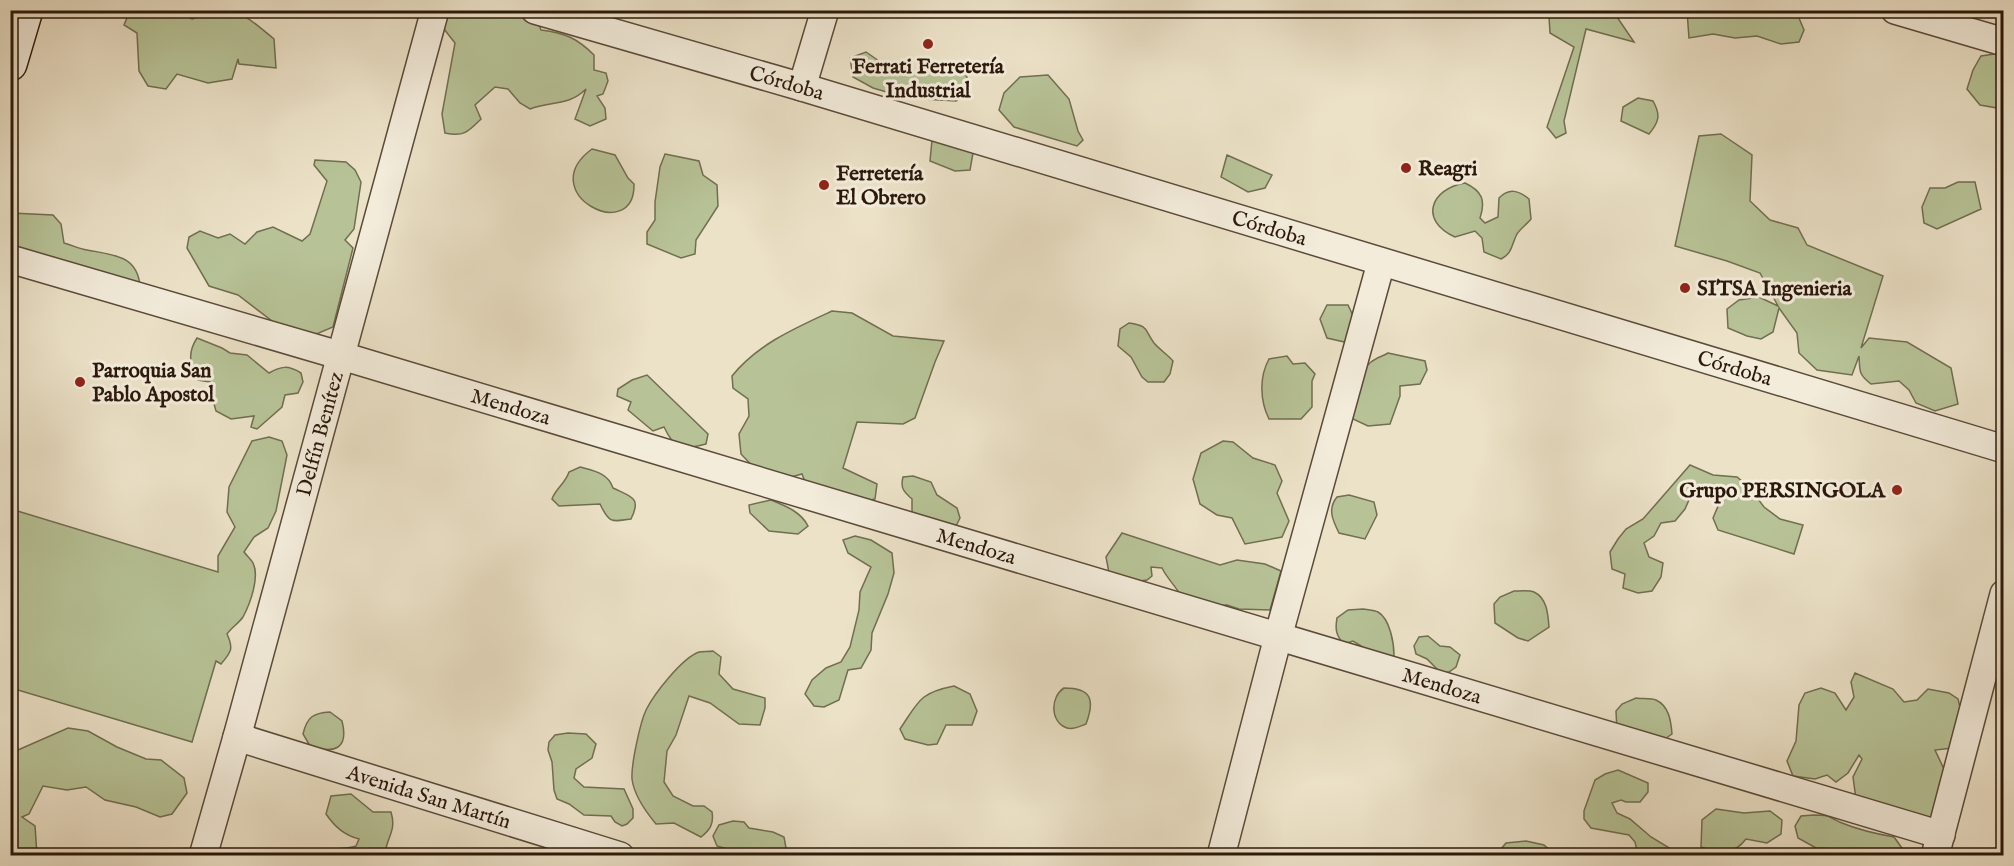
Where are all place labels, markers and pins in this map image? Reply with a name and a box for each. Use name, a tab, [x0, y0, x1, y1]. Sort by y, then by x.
marker: Ferrati Ferretería Industrial	[921, 37, 935, 51]
place label: Ferrati Ferretería Industrial	[852, 54, 1005, 105]
place label: Reagri	[1418, 156, 1478, 183]
place label: Ferretería El Obrero	[836, 161, 927, 212]
marker: Reagri	[1399, 161, 1413, 175]
marker: Ferretería El Obrero	[817, 178, 831, 192]
place label: SITSA Ingenieria	[1697, 276, 1853, 303]
marker: SITSA Ingenieria	[1678, 281, 1692, 295]
place label: Parroquia San Pablo Apostol	[92, 358, 215, 409]
marker: Parroquia San Pablo Apostol	[73, 375, 87, 389]
place label: Grupo PERSINGOLA	[1679, 478, 1887, 505]
marker: Grupo PERSINGOLA	[1890, 483, 1904, 497]

